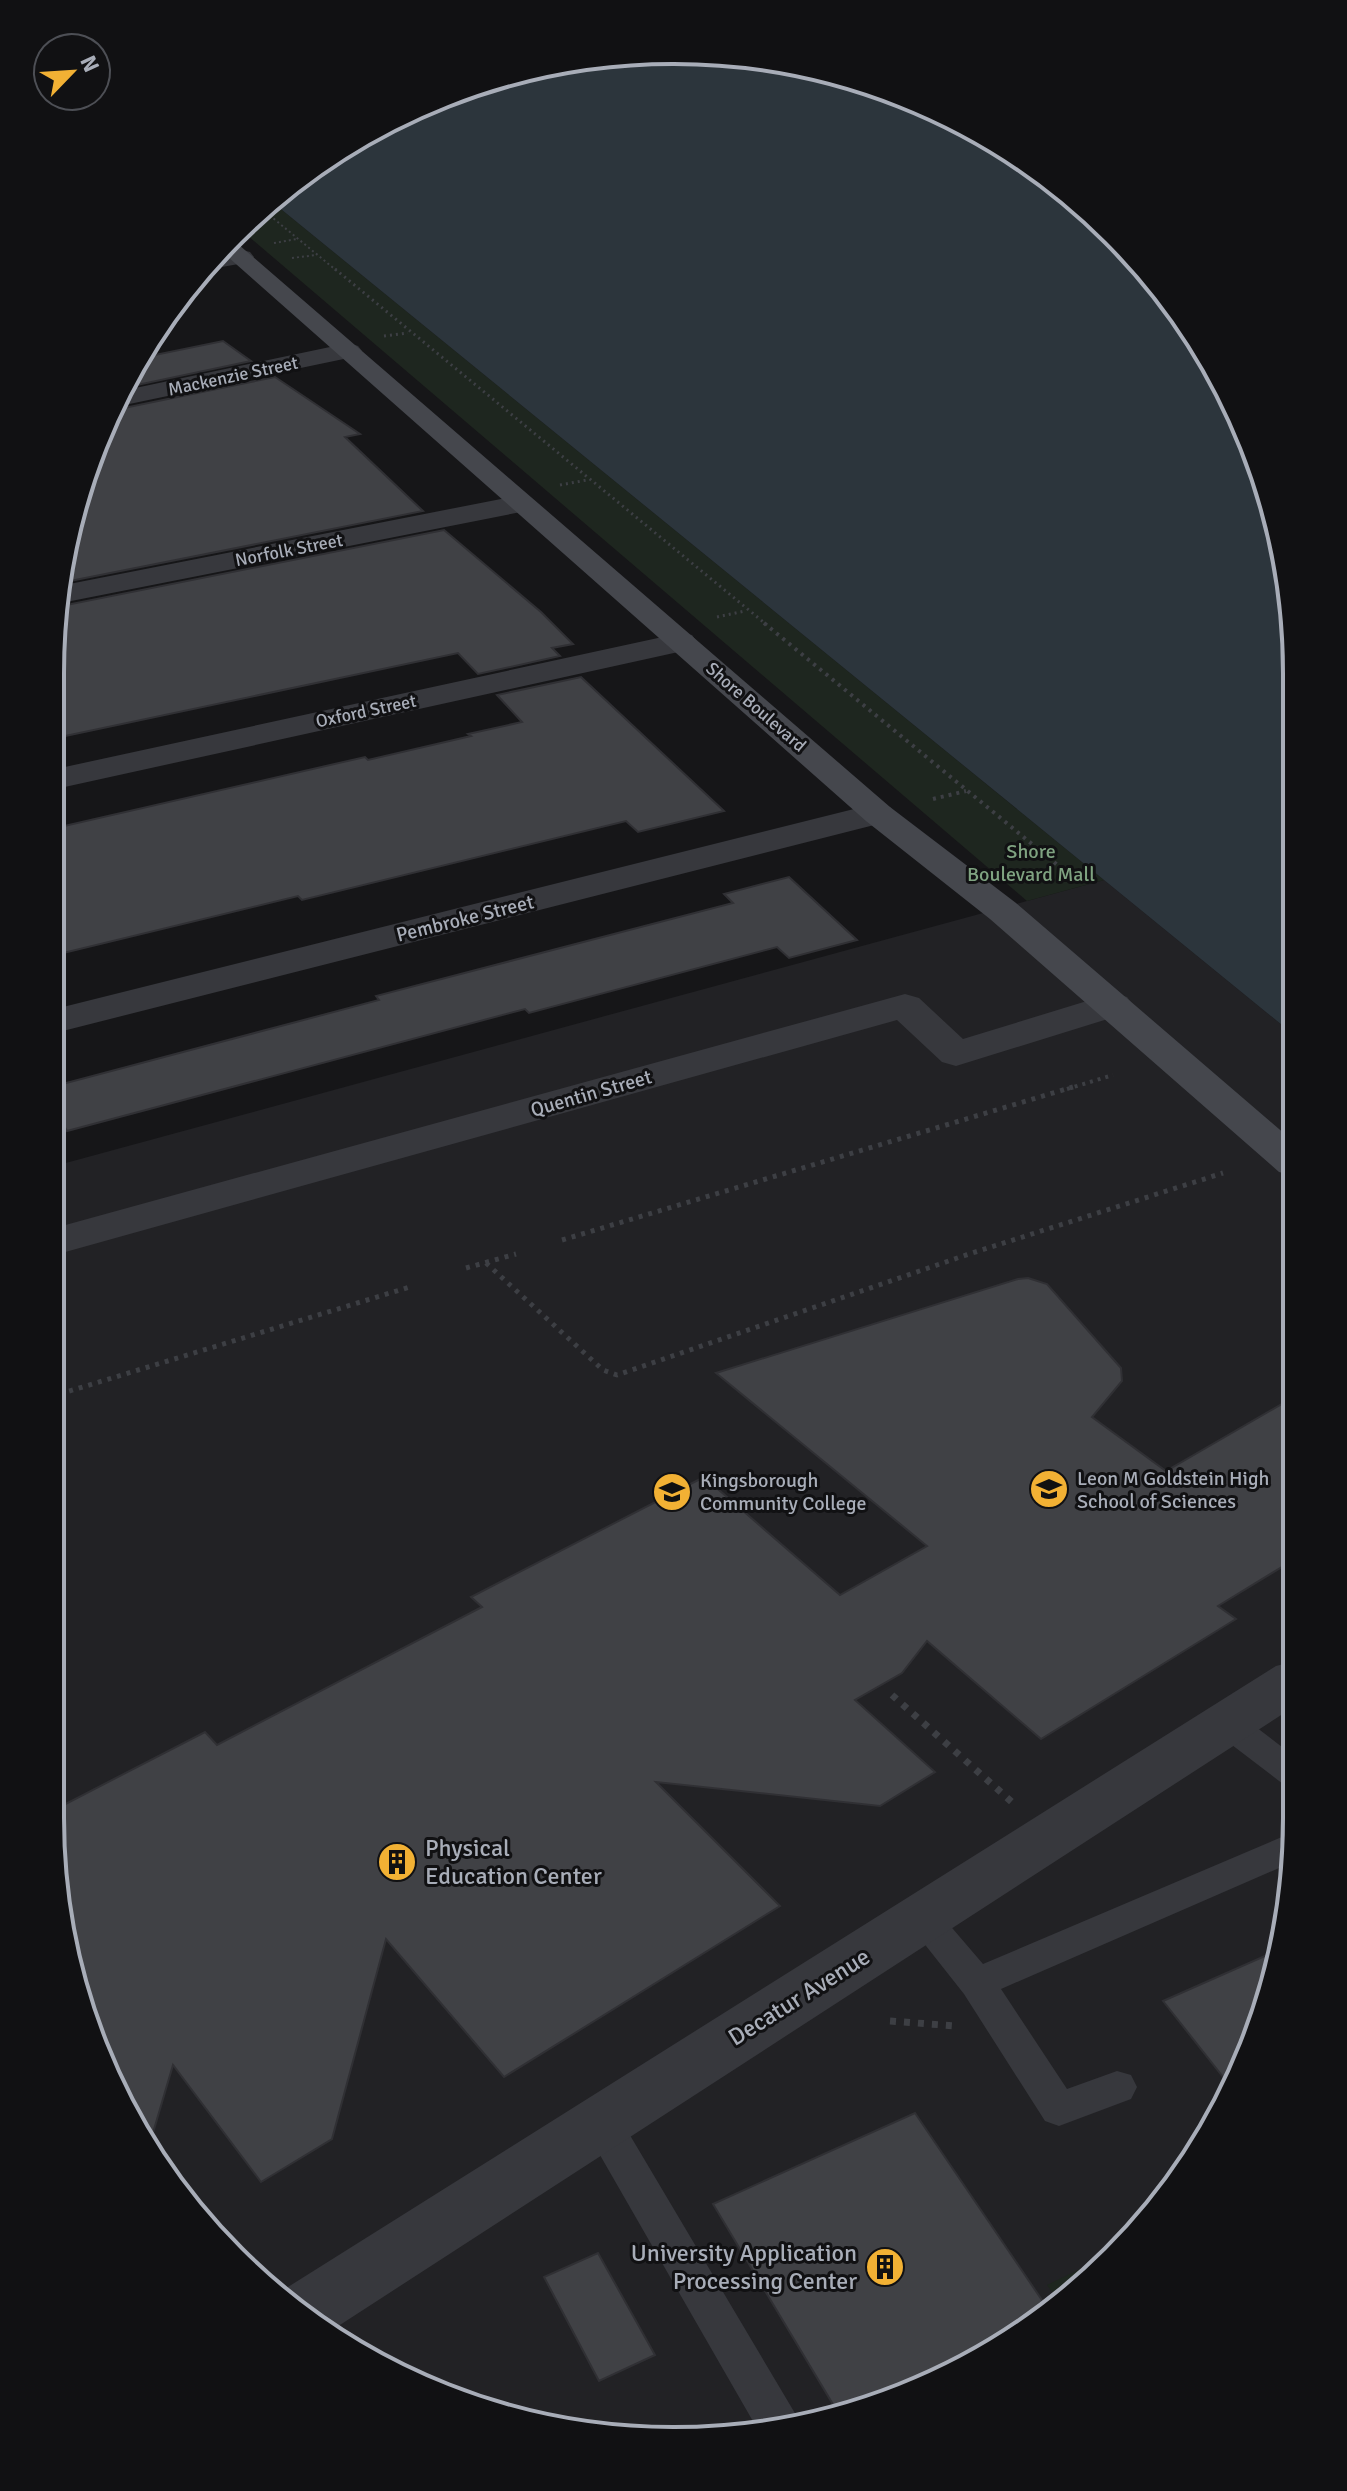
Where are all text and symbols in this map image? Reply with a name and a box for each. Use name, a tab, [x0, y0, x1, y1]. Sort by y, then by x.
north arrow	[32, 32, 112, 112]
text: N	[74, 51, 105, 76]
street label: Mackenzie Street	[166, 351, 300, 401]
street label: Norfolk Street	[233, 529, 345, 571]
street label: Shore Boulevard	[701, 657, 811, 757]
street label: Oxford Street	[314, 690, 418, 732]
park label: Shore Boulevard Mall	[967, 839, 1095, 887]
street label: Pembroke Street	[394, 889, 536, 948]
street label: Quentin Street	[528, 1064, 655, 1123]
place label: Leon M Goldstein High School of Sciences	[1077, 1466, 1269, 1514]
place label: Kingsborough Community College	[700, 1468, 866, 1516]
school or university icon: Leon M Goldstein High School of Sciences	[1028, 1468, 1070, 1510]
school or university icon: Kingsborough Community College	[651, 1471, 693, 1513]
place label: Physical Education Center	[425, 1833, 602, 1891]
building icon: Physical Education Center	[376, 1841, 418, 1883]
street label: Decatur Avenue	[723, 1941, 875, 2053]
place label: University Application Processing Center	[631, 2238, 857, 2296]
building icon: University Application Processing Center	[864, 2246, 906, 2288]

